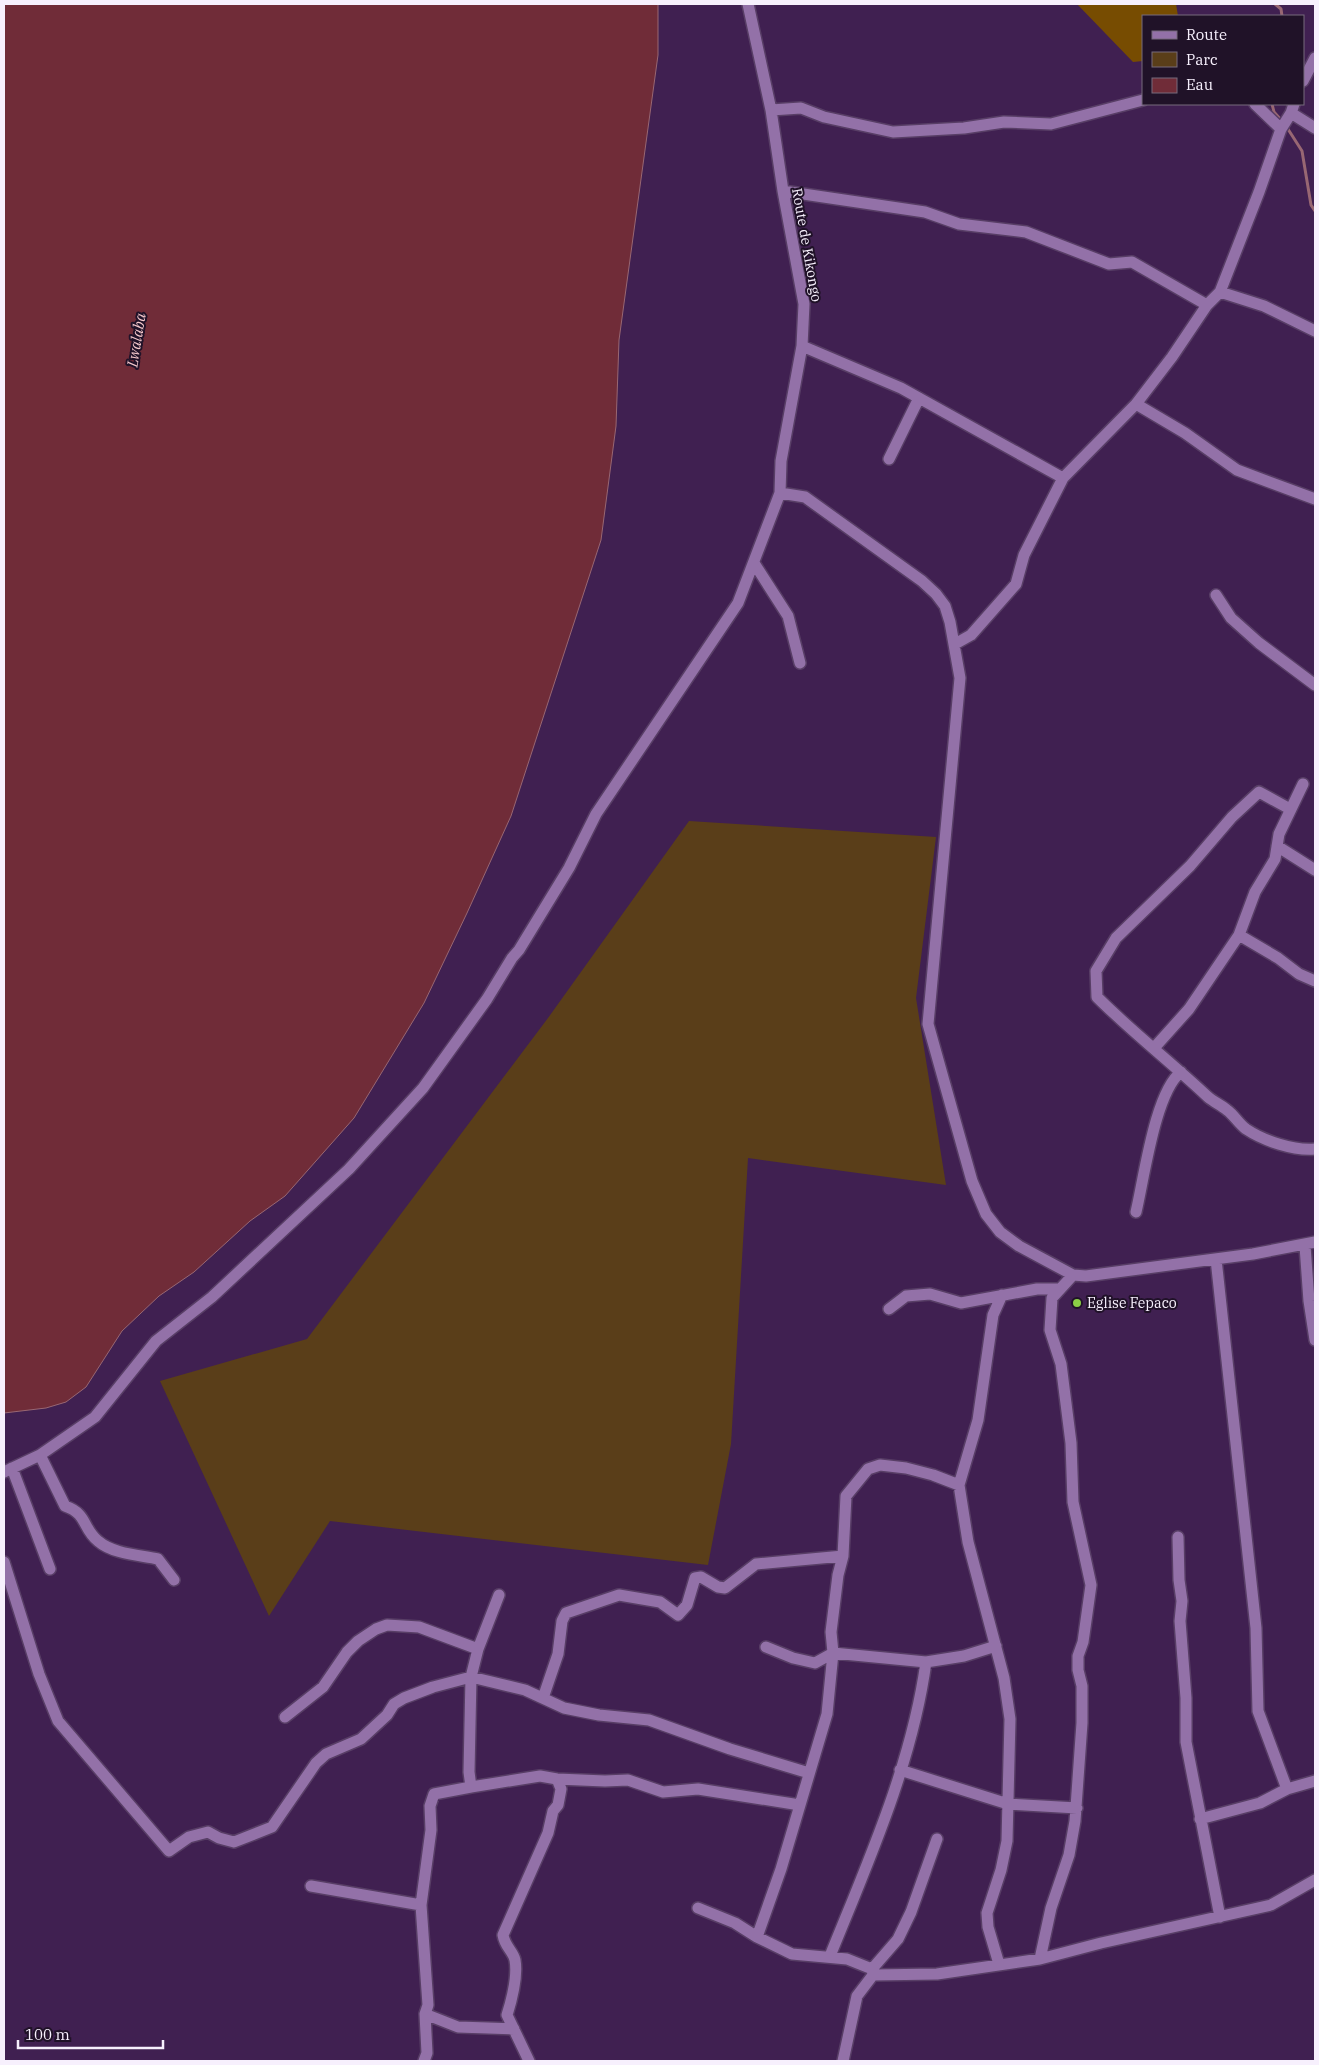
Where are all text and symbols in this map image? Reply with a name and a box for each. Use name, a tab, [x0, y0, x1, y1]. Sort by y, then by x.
legend	[1142, 15, 1304, 105]
text: Route	[1186, 25, 1227, 44]
text: Parc	[1186, 50, 1218, 69]
text: Eau	[1186, 75, 1213, 94]
street label: Route de Kikongo	[788, 187, 826, 303]
water label: Lwalaba	[122, 311, 150, 369]
place label: Eglise Fepaco	[1087, 1294, 1177, 1312]
marker: Eglise Fepaco	[1071, 1297, 1083, 1309]
scale bar	[18, 2018, 162, 2050]
text: 100 m	[25, 2025, 70, 2044]

